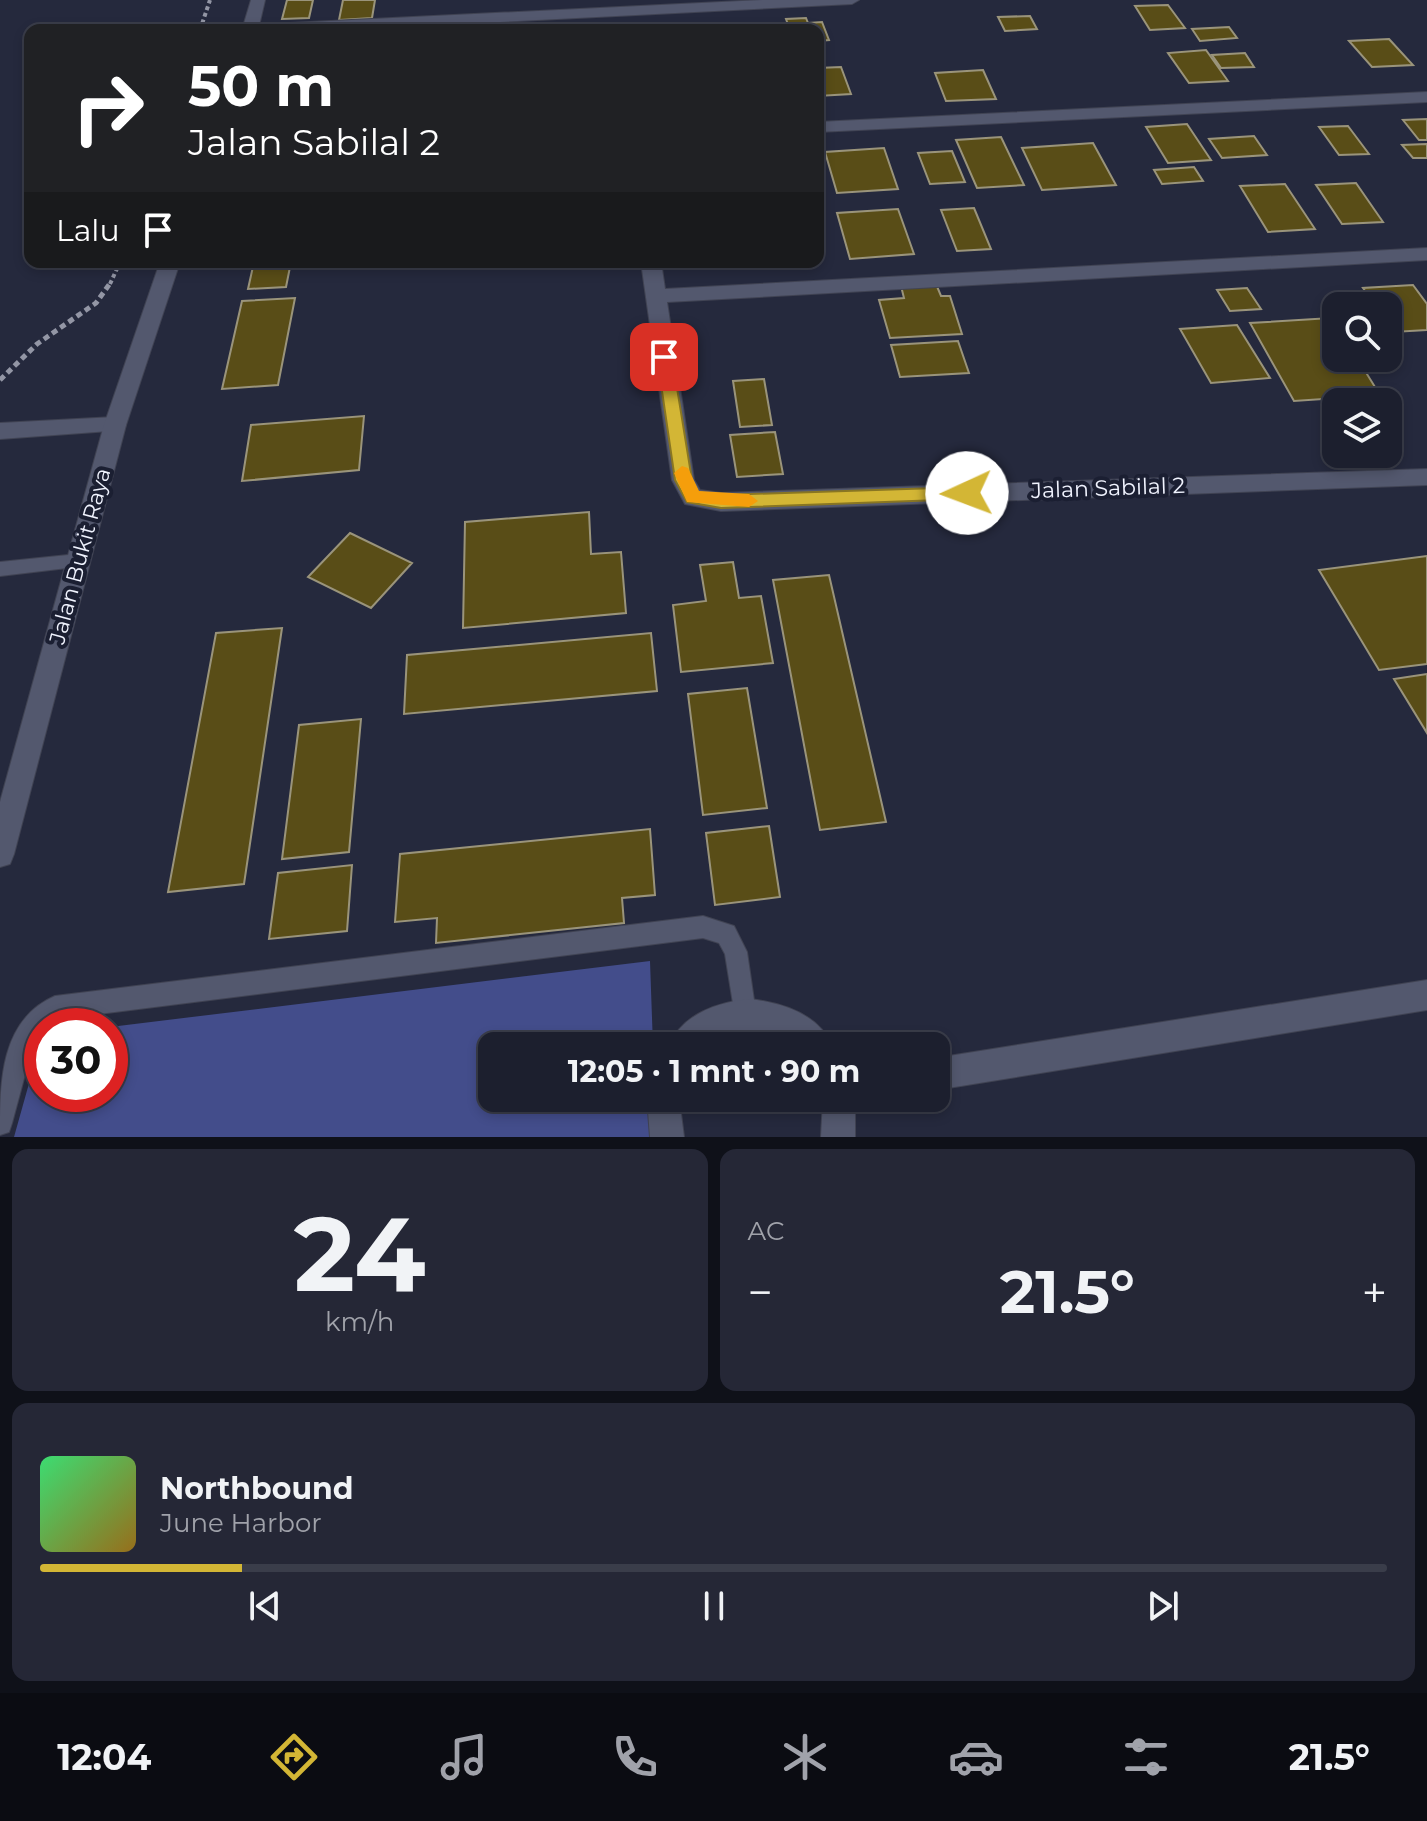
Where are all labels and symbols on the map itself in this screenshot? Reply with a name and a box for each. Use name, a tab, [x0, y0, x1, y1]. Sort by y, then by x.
pin	[630, 323, 698, 391]
position arrow	[925, 451, 1009, 535]
street label: Jalan Bukit Raya	[43, 465, 117, 648]
street label: Jalan Sabilal 2	[1030, 472, 1185, 504]
speed limit sign: 30	[24, 1008, 128, 1112]

